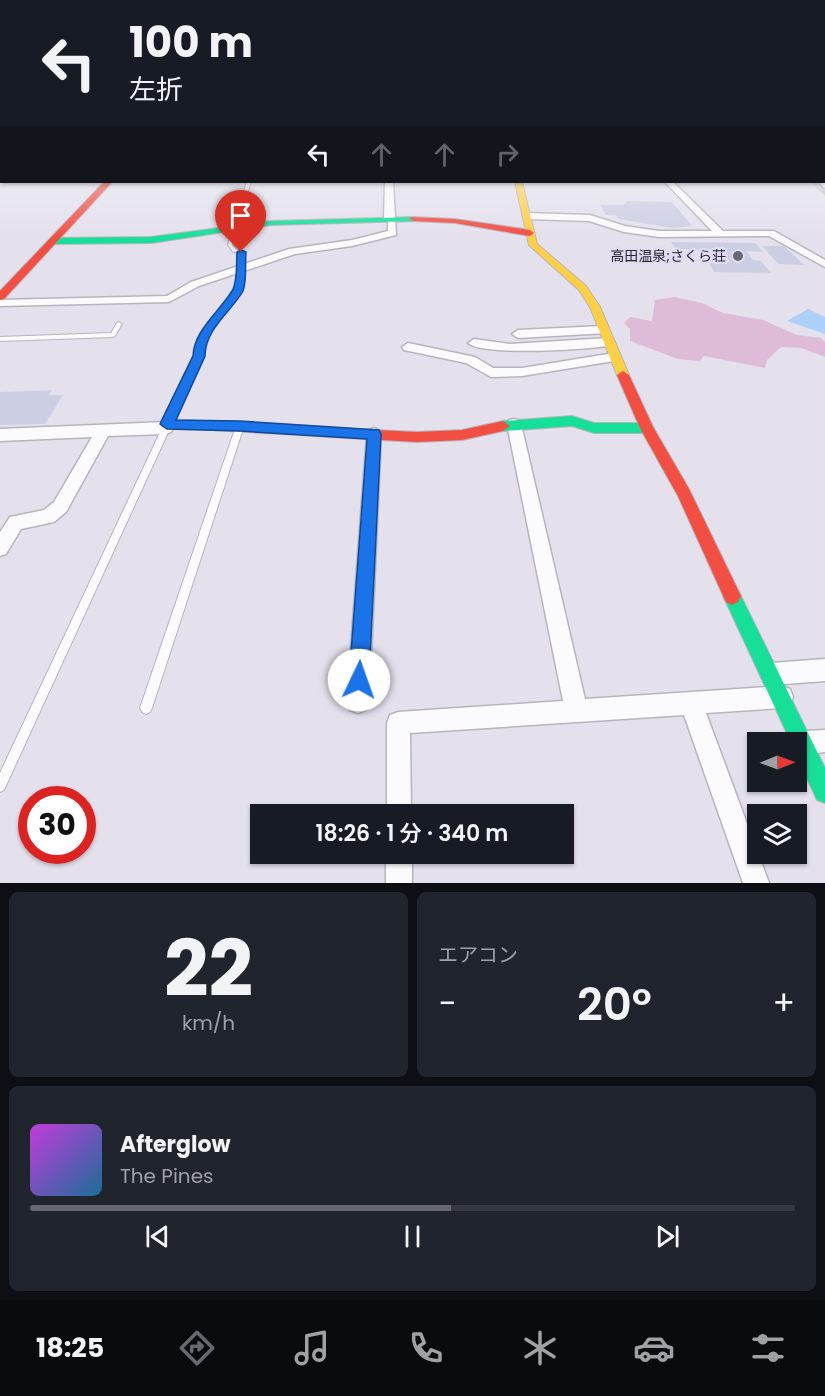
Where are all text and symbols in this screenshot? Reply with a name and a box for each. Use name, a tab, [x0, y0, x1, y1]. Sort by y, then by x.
text: 100 m	[129, 13, 253, 72]
icon: left	[30, 24, 108, 102]
text: 左折	[129, 71, 183, 108]
icon: left	[302, 138, 335, 171]
icon: ahead	[365, 138, 398, 171]
icon: ahead	[428, 138, 461, 171]
icon: right	[491, 138, 524, 171]
pin	[215, 190, 266, 252]
icon: arrive	[224, 199, 257, 232]
place label: 高田温泉;さくら荘	[610, 246, 726, 266]
marker: 高田温泉;さくら荘	[731, 249, 745, 263]
position arrow	[327, 648, 391, 712]
north arrow	[747, 732, 807, 792]
map controls	[747, 732, 807, 864]
speed limit sign: 30	[18, 786, 96, 864]
button: layers	[747, 804, 807, 864]
text: 18:26 · 1 分 · 340 m	[316, 818, 508, 849]
text: 22	[164, 914, 253, 1023]
text: エアコン	[438, 941, 518, 969]
text: 20°	[577, 973, 652, 1036]
text: −	[438, 980, 456, 1027]
text: +	[772, 980, 795, 1027]
text: km/h	[182, 1009, 235, 1037]
text: Afterglow	[120, 1129, 231, 1160]
text: The Pines	[120, 1162, 214, 1190]
icon: previous	[141, 1220, 174, 1253]
icon: pause	[396, 1220, 429, 1253]
icon: next	[651, 1220, 684, 1253]
icon: directions	[176, 1327, 218, 1369]
icon: music	[291, 1327, 333, 1369]
icon: phone	[405, 1327, 447, 1369]
icon: climate	[519, 1327, 561, 1369]
icon: car	[633, 1327, 675, 1369]
icon: filters	[747, 1327, 789, 1369]
text: 18:25	[36, 1329, 104, 1366]

